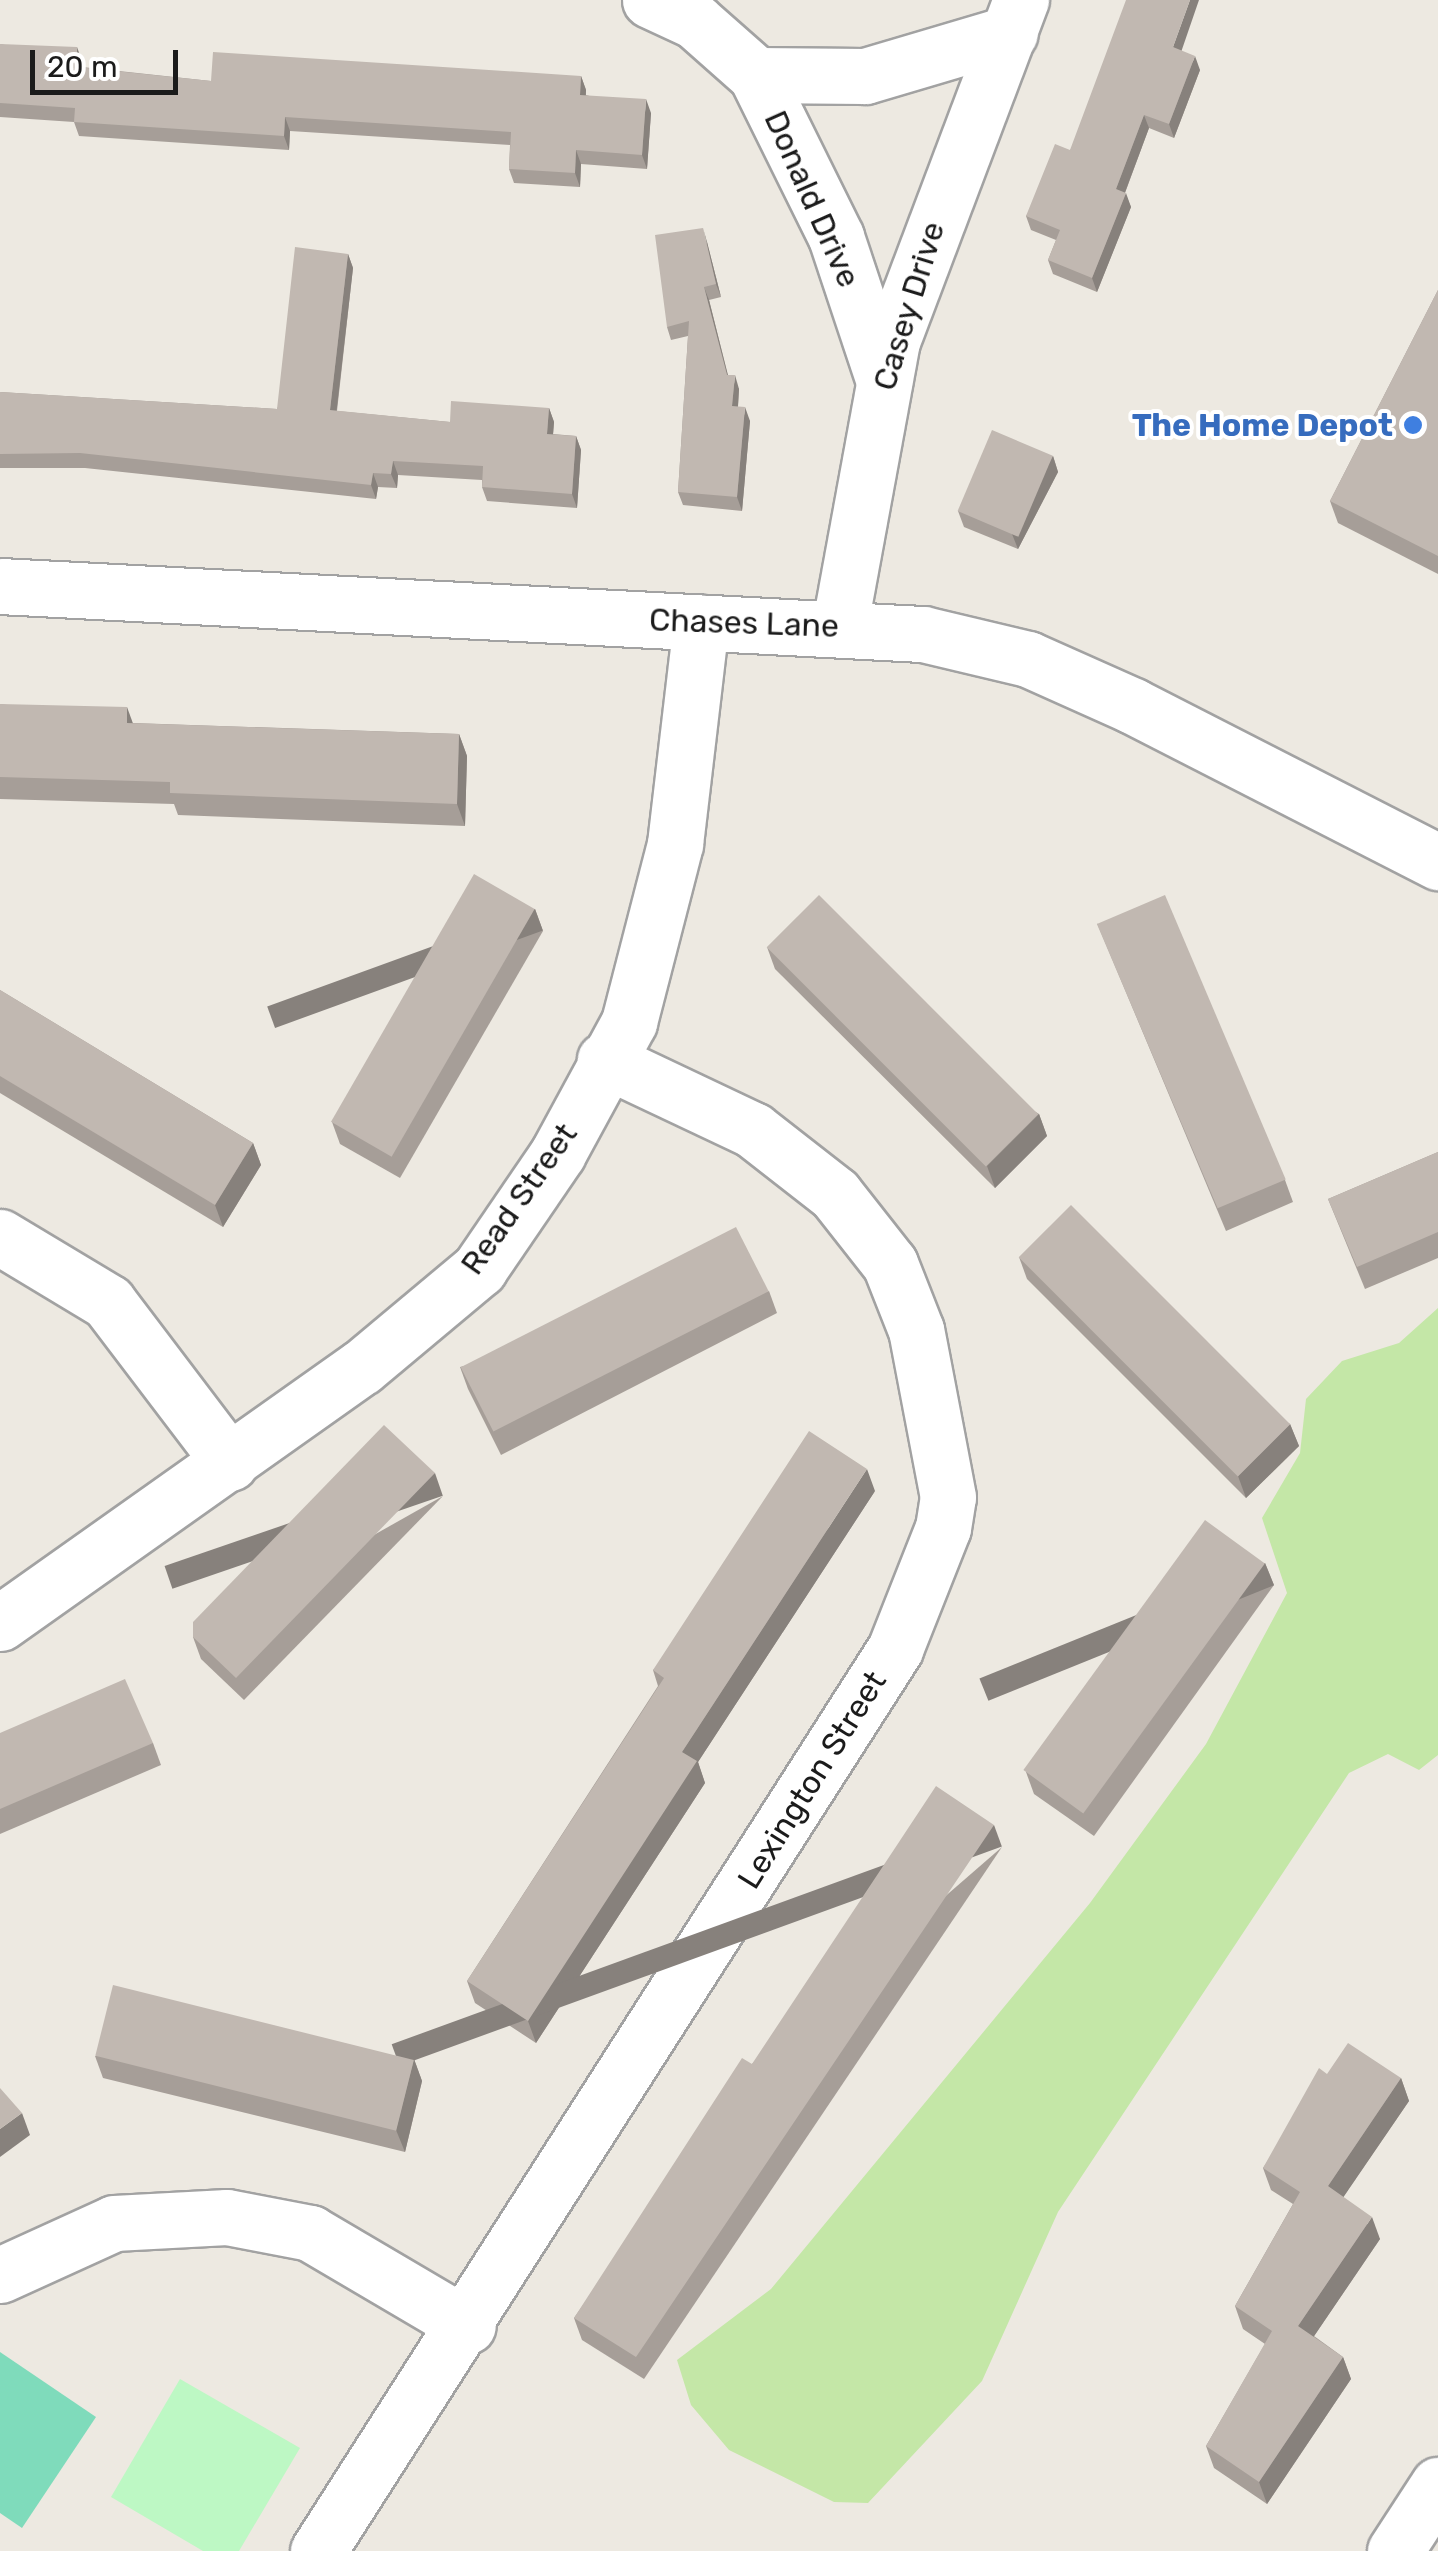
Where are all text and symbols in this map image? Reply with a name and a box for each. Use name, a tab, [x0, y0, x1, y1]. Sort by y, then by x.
scale bar	[35, 30, 182, 92]
text: 20 m	[47, 49, 118, 85]
street label: Donald Drive	[756, 105, 868, 293]
street label: Casey Drive	[865, 217, 953, 395]
place label: The Home Depot	[1132, 406, 1393, 444]
marker: The Home Depot	[1402, 414, 1424, 436]
street label: Chases Lane	[648, 600, 840, 646]
street label: Read Street	[453, 1116, 585, 1282]
street label: Lexington Street	[730, 1664, 894, 1896]

